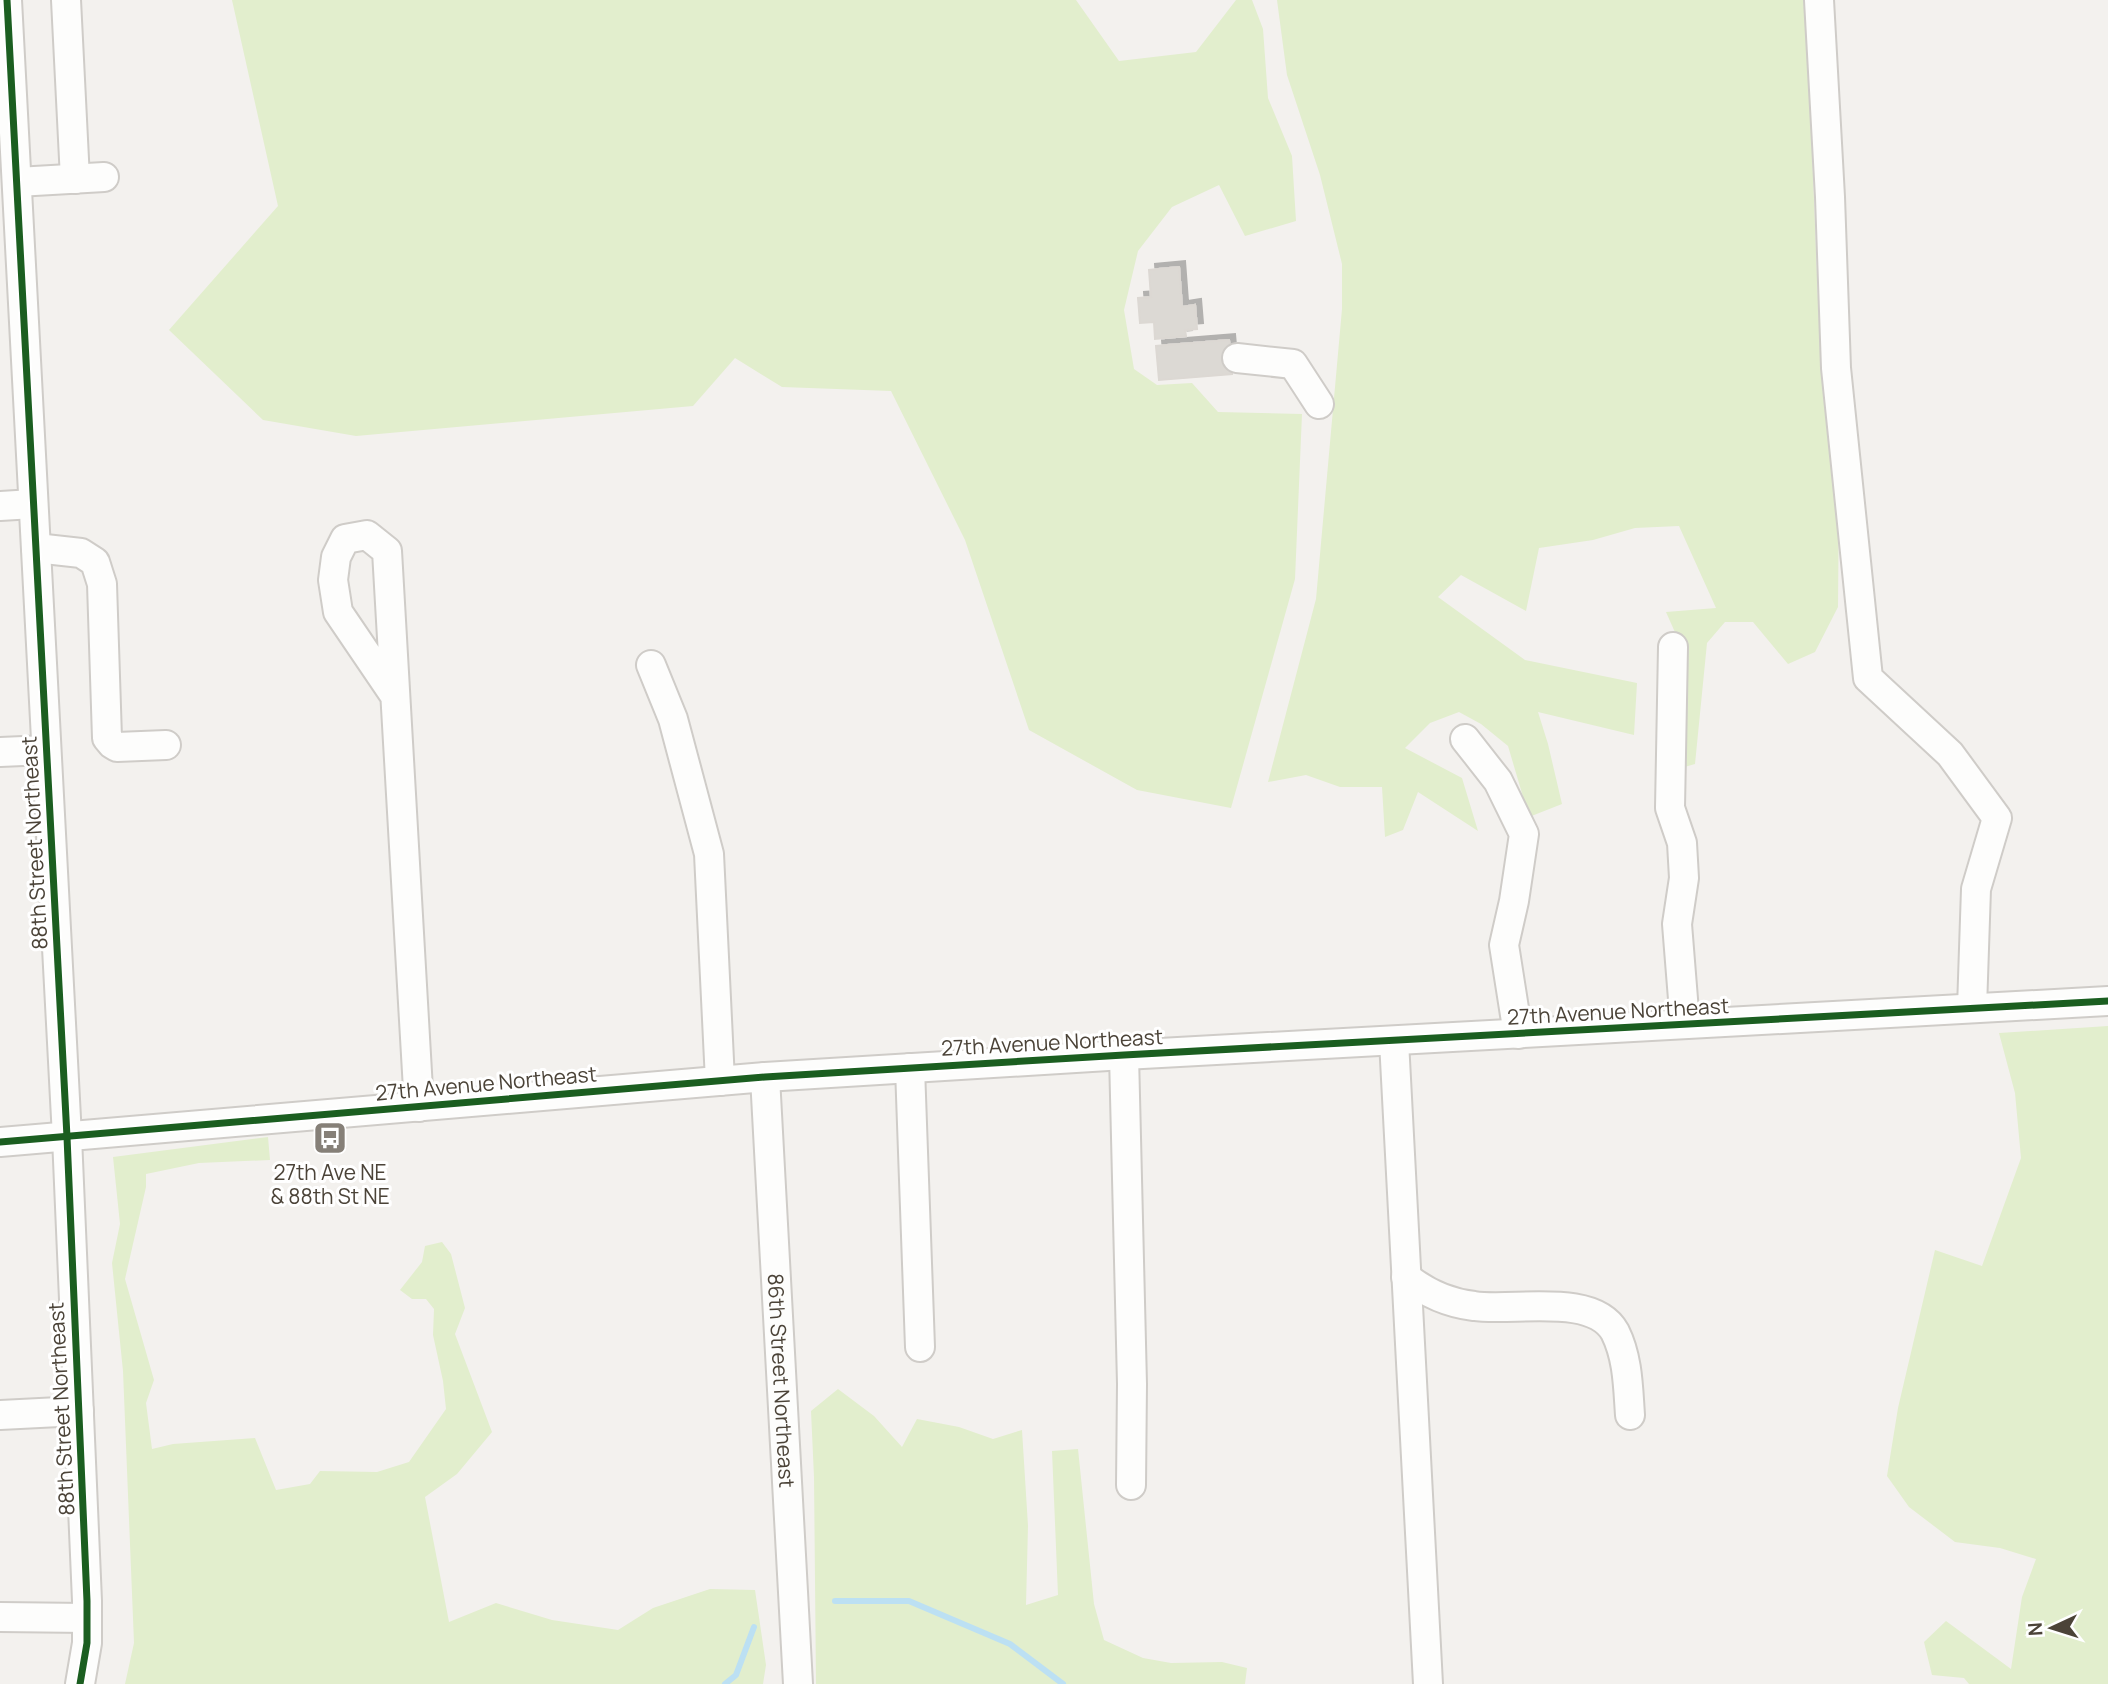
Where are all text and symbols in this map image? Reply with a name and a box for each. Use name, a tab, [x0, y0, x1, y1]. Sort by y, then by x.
street label: 88th Street Northeast	[14, 736, 54, 950]
street label: 27th Avenue Northeast	[1506, 991, 1730, 1031]
street label: 27th Avenue Northeast	[940, 1022, 1164, 1062]
street label: 27th Avenue Northeast	[374, 1059, 598, 1107]
bus stop icon: 27th Ave NE & 88th St NE	[311, 1119, 349, 1157]
place label: 27th Ave NE & 88th St NE	[270, 1158, 390, 1210]
street label: 86th Street Northeast	[762, 1273, 801, 1489]
street label: 88th Street Northeast	[41, 1302, 81, 1516]
north arrow	[2017, 1593, 2087, 1663]
text: N	[2022, 1621, 2048, 1637]

